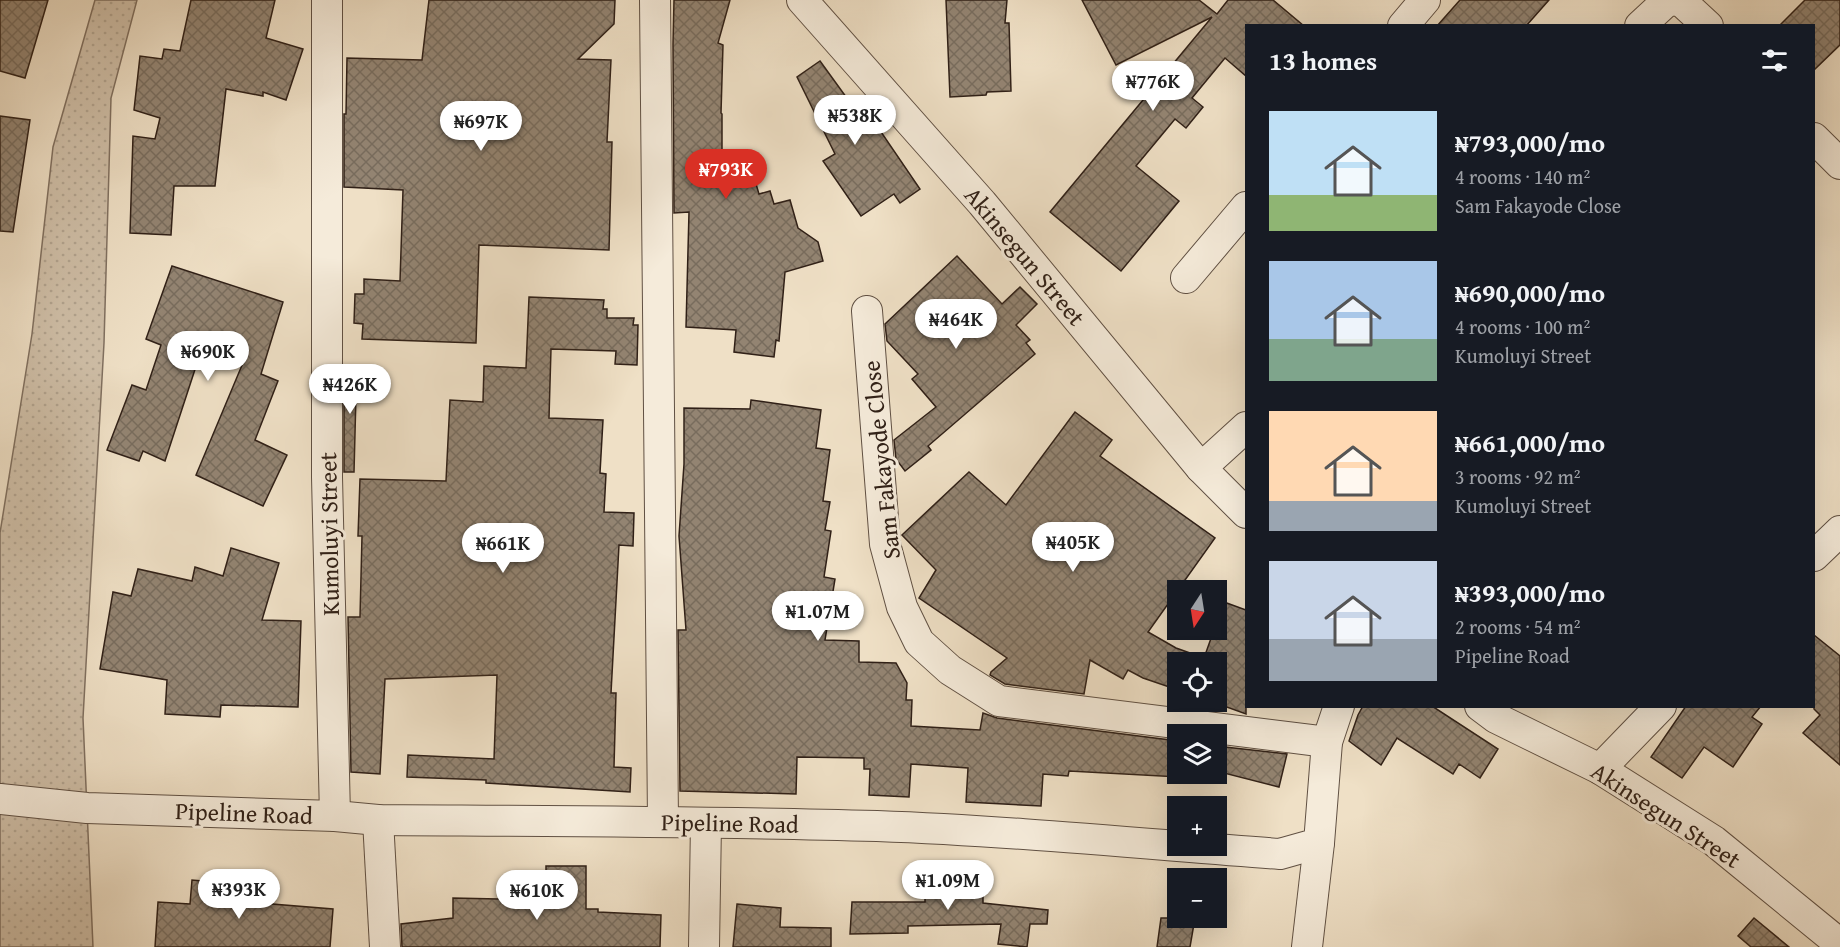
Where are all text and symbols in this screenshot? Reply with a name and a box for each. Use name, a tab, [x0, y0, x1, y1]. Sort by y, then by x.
text: 13 homes	[1269, 41, 1377, 80]
icon: filters	[1758, 44, 1791, 77]
pin: ₦776K	[1111, 61, 1195, 112]
text: ₦776K	[1126, 66, 1180, 95]
pin: ₦538K	[813, 95, 897, 146]
text: ₦538K	[828, 100, 882, 129]
pin: ₦697K	[439, 101, 523, 152]
text: ₦697K	[454, 106, 508, 135]
text: ₦793,000/mo	[1455, 123, 1605, 162]
icon: home	[1317, 135, 1389, 207]
pin: ₦793K	[684, 149, 768, 200]
text: ₦793K	[699, 154, 753, 183]
text: 4 rooms · 140 m²	[1455, 162, 1590, 191]
street label: Akinsegun Street	[956, 179, 1094, 334]
text: Sam Fakayode Close	[1455, 191, 1621, 220]
text: ₦690,000/mo	[1455, 273, 1605, 312]
icon: home	[1317, 285, 1389, 357]
pin: ₦464K	[914, 299, 998, 350]
text: ₦464K	[929, 304, 983, 333]
text: 4 rooms · 100 m²	[1455, 312, 1590, 341]
pin: ₦690K	[166, 331, 250, 382]
text: ₦690K	[181, 336, 235, 365]
text: Kumoluyi Street	[1455, 341, 1591, 370]
street label: Sam Fakayode Close	[853, 359, 909, 561]
pin: ₦426K	[308, 364, 392, 415]
text: ₦426K	[323, 369, 377, 398]
text: ₦661,000/mo	[1455, 423, 1605, 462]
icon: home	[1317, 435, 1389, 507]
street label: Kumoluyi Street	[310, 451, 348, 616]
text: 3 rooms · 92 m²	[1455, 462, 1581, 491]
text: Kumoluyi Street	[1455, 491, 1591, 520]
pin: ₦405K	[1031, 522, 1115, 573]
pin: ₦661K	[461, 523, 545, 574]
text: ₦405K	[1046, 527, 1100, 556]
text: ₦661K	[476, 528, 530, 557]
text: ₦393,000/mo	[1455, 573, 1605, 612]
north arrow	[1167, 580, 1227, 640]
map controls	[1167, 580, 1227, 928]
icon: home	[1317, 585, 1389, 657]
pin: ₦1.07M	[769, 591, 867, 642]
text: ₦1.07M	[786, 596, 850, 625]
text: 2 rooms · 54 m²	[1455, 612, 1581, 641]
text: Pipeline Road	[1455, 641, 1570, 670]
button: locate	[1167, 652, 1227, 712]
button: layers	[1167, 724, 1227, 784]
street label: Akinsegun Street	[1584, 753, 1748, 877]
street label: Pipeline Road	[175, 793, 314, 833]
button: +	[1167, 796, 1227, 856]
street label: Pipeline Road	[661, 804, 799, 842]
pin: ₦1.09M	[899, 860, 997, 911]
text: ₦1.09M	[916, 865, 980, 894]
button: −	[1167, 868, 1227, 928]
pin: ₦393K	[197, 869, 281, 920]
pin: ₦610K	[495, 870, 579, 921]
text: ₦393K	[212, 874, 266, 903]
text: ₦610K	[510, 875, 564, 904]

